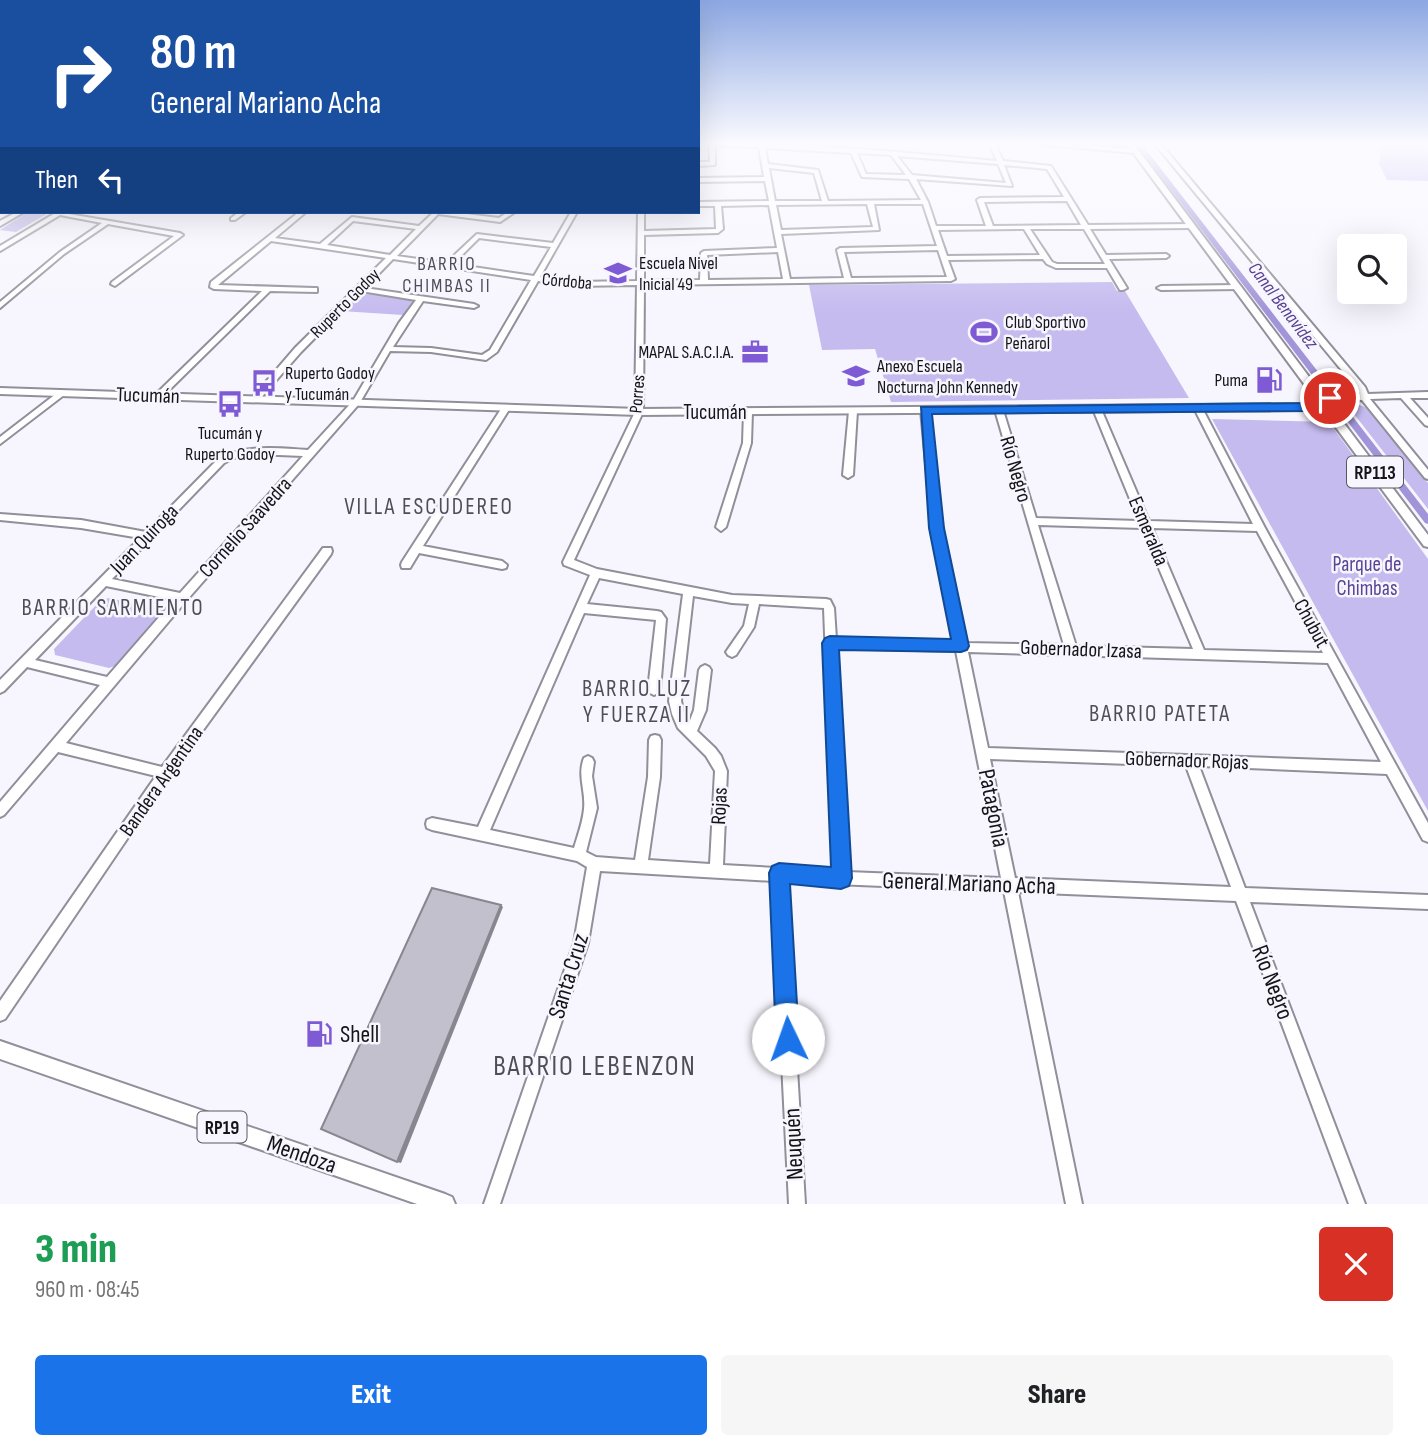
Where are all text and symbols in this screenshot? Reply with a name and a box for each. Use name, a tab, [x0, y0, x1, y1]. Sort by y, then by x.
text: 80 m	[150, 24, 237, 83]
icon: right	[35, 28, 126, 119]
text: General Mariano Acha	[150, 84, 381, 123]
icon: left	[92, 161, 130, 199]
text: Then	[35, 165, 78, 196]
map controls	[1337, 234, 1407, 304]
button: search	[1337, 234, 1407, 304]
district label: BARRIO CHIMBAS II	[402, 253, 492, 298]
place label: Escuela Nivel Inicial 49	[639, 253, 718, 295]
school or university icon: Escuela Nivel Inicial 49	[603, 258, 633, 288]
water label: Canal Benavídez	[1243, 258, 1324, 355]
street label: Ruperto Godoy	[306, 264, 385, 343]
street label: Córdoba	[541, 269, 593, 294]
place label: Club Sportivo Peñarol	[1005, 312, 1086, 354]
sports icon: Club Sportivo Peñarol	[969, 317, 999, 347]
office icon: MAPAL S.A.C.I.A.	[740, 337, 770, 367]
place label: MAPAL S.A.C.I.A.	[639, 342, 734, 363]
place label: Anexo Escuela Nocturna John Kennedy	[876, 356, 1018, 398]
school or university icon: Anexo Escuela Nocturna John Kennedy	[841, 361, 871, 391]
place label: Ruperto Godoy y Tucumán	[285, 363, 375, 405]
fuel station icon: Puma	[1254, 365, 1284, 395]
bus stop icon: Ruperto Godoy y Tucumán	[249, 368, 279, 398]
pin	[1300, 368, 1360, 428]
place label: Puma	[1214, 370, 1248, 391]
street label: Porres	[625, 374, 650, 414]
icon: arrive	[1311, 379, 1349, 417]
street label: Tucumán	[116, 382, 180, 409]
bus stop icon: Tucumán y Ruperto Godoy	[215, 389, 245, 419]
street label: Tucumán	[683, 400, 747, 425]
place label: Tucumán y Ruperto Godoy	[185, 423, 275, 465]
street label: Río Negro	[994, 433, 1037, 505]
road number: RP113	[1347, 457, 1403, 488]
street label: Cornelio Saavedra	[194, 472, 297, 583]
district label: VILLA ESCUDEREO	[344, 493, 514, 521]
street label: Esmeralda	[1123, 493, 1174, 570]
street label: Juan Quiroga	[104, 499, 184, 580]
park label: Parque de Chimbas	[1333, 552, 1401, 601]
district label: BARRIO SARMIENTO	[21, 594, 205, 622]
street label: Chubut	[1288, 595, 1335, 652]
street label: Gobernador Izasa	[1020, 635, 1142, 664]
district label: BARRIO LUZ Y FUERZA II	[582, 675, 692, 729]
district label: BARRIO PATETA	[1089, 700, 1231, 728]
street label: Bandera Argentina	[114, 721, 209, 841]
street label: Gobernador Rojas	[1125, 746, 1249, 775]
street label: Patagonia	[972, 767, 1015, 850]
street label: Rojas	[706, 787, 733, 825]
street label: General Mariano Acha	[882, 866, 1056, 901]
street label: Santa Cruz	[542, 930, 595, 1022]
street label: Río Negro	[1245, 941, 1300, 1023]
position arrow	[751, 1002, 825, 1076]
fuel station icon: Shell	[304, 1019, 334, 1049]
place label: Shell	[340, 1020, 379, 1049]
district label: BARRIO LEBENZON	[493, 1050, 697, 1083]
street label: Neuquén	[777, 1107, 810, 1181]
road number: RP19	[198, 1112, 246, 1142]
street label: Mendoza	[263, 1129, 341, 1180]
text: 3 min	[35, 1224, 117, 1275]
button: close	[1319, 1227, 1393, 1301]
text: 960 m · 08:45	[35, 1276, 139, 1304]
button: Exit	[35, 1355, 707, 1435]
button: Share	[721, 1355, 1393, 1435]

